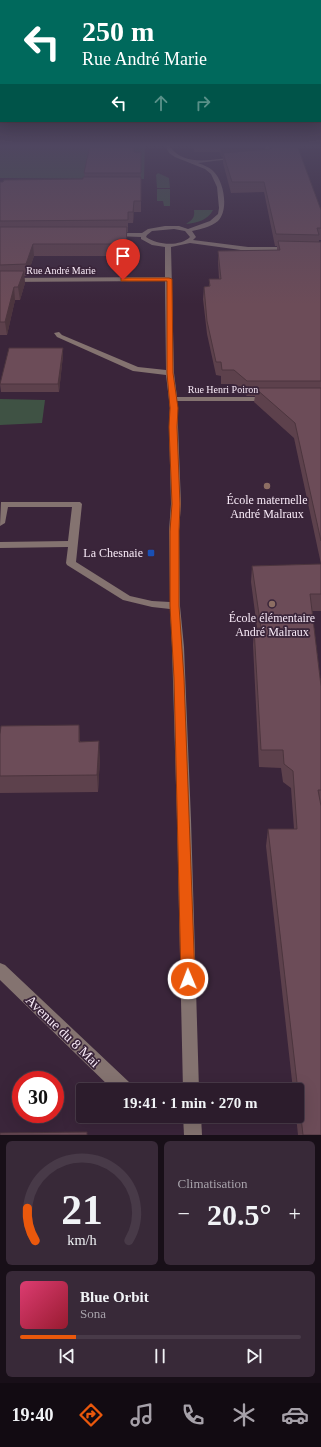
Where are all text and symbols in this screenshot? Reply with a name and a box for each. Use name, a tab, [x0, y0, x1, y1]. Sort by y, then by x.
icon: left	[16, 16, 68, 68]
text: 250 m	[82, 16, 154, 47]
text: Rue André Marie	[82, 49, 207, 69]
icon: left	[108, 92, 130, 114]
icon: ahead	[150, 92, 172, 114]
icon: right	[192, 92, 214, 114]
pin	[106, 239, 140, 280]
icon: arrive	[112, 245, 134, 267]
street label: Rue André Marie	[26, 265, 96, 276]
street label: Rue Henri Poiron	[188, 384, 258, 395]
marker: École maternelle André Malraux	[262, 481, 272, 491]
place label: École maternelle André Malraux	[227, 493, 307, 521]
place label: La Chesnaie	[83, 546, 143, 560]
marker: La Chesnaie	[146, 548, 156, 558]
marker: École élémentaire André Malraux	[267, 599, 277, 609]
place label: École élémentaire André Malraux	[229, 611, 315, 639]
position arrow	[167, 958, 209, 1000]
street label: Avenue du 8 Mai	[23, 992, 103, 1070]
speed limit sign: 30	[12, 1071, 64, 1123]
text: 19:41 · 1 min · 270 m	[123, 1095, 258, 1111]
text: Climatisation	[178, 1176, 248, 1191]
text: 21	[61, 1187, 103, 1233]
text: 20.5°	[207, 1198, 272, 1231]
text: −	[178, 1201, 190, 1226]
text: +	[289, 1201, 301, 1226]
text: km/h	[67, 1232, 96, 1248]
text: Blue Orbit	[80, 1289, 149, 1305]
text: Sona	[80, 1306, 106, 1321]
icon: previous	[56, 1345, 78, 1367]
icon: pause	[149, 1345, 171, 1367]
icon: next	[243, 1345, 265, 1367]
icon: directions	[77, 1401, 105, 1429]
icon: music	[128, 1401, 156, 1429]
icon: phone	[179, 1401, 207, 1429]
icon: climate	[230, 1401, 258, 1429]
icon: car	[281, 1401, 309, 1429]
text: 19:40	[12, 1405, 54, 1425]

